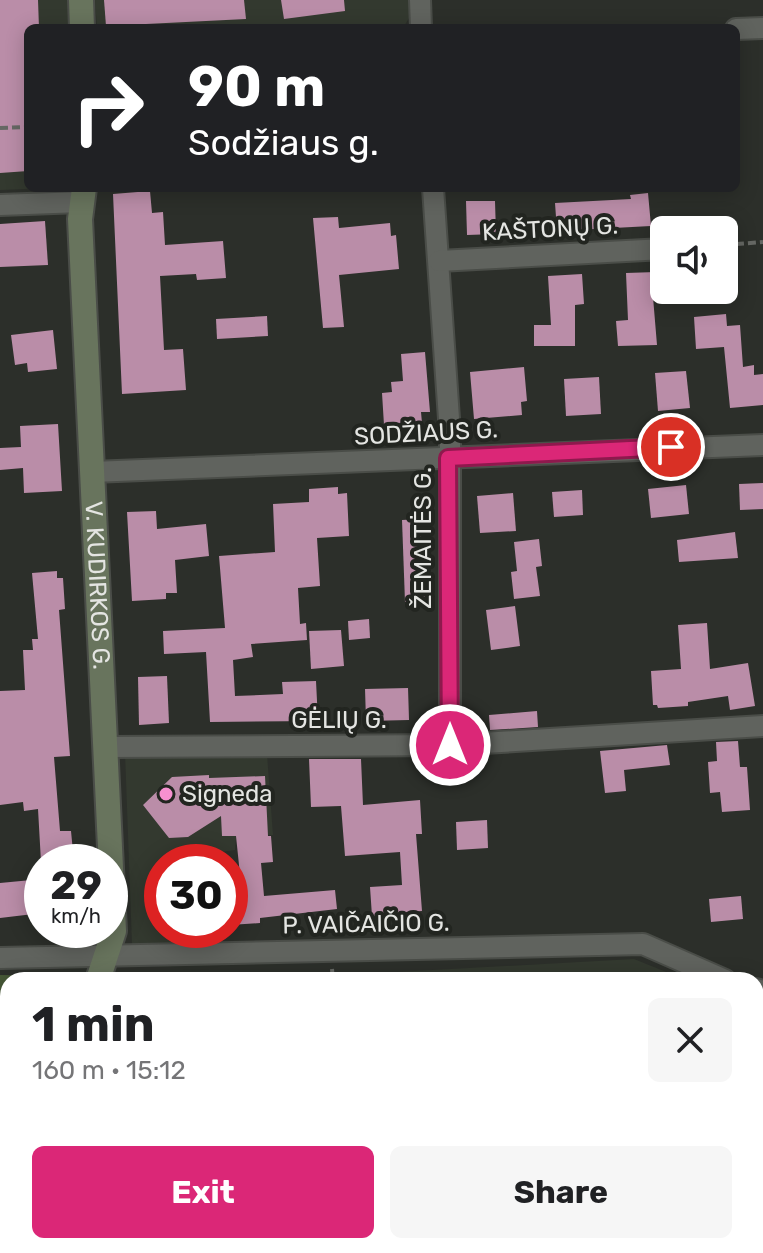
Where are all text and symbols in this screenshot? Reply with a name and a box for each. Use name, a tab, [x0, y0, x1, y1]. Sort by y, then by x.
text: 90 m	[188, 54, 325, 120]
icon: right	[56, 56, 160, 160]
text: Sodžiaus g.	[188, 121, 379, 164]
street label: KAŠTONŲ G.	[481, 211, 619, 247]
map controls	[650, 216, 738, 304]
button: sound	[650, 216, 738, 304]
pin	[637, 413, 705, 481]
street label: SODŽIAUS G.	[353, 415, 499, 451]
icon: arrive	[649, 425, 693, 469]
street label: ŽEMAITĖS G.	[409, 467, 437, 609]
street label: V. KUDIRKOS G.	[79, 500, 116, 670]
position arrow	[408, 703, 492, 787]
street label: GĖLIŲ G.	[291, 706, 387, 734]
place label: Signeda	[182, 780, 273, 808]
marker: Signeda	[157, 785, 175, 803]
speed limit sign: 30	[144, 844, 248, 948]
text: 29	[50, 862, 102, 909]
text: km/h	[51, 904, 101, 928]
street label: P. VAIČAIČIO G.	[282, 909, 450, 939]
text: 1 min	[32, 996, 155, 1053]
button: close	[648, 998, 732, 1082]
text: 160 m · 15:12	[32, 1055, 186, 1086]
button: Exit	[32, 1146, 374, 1238]
button: Share	[390, 1146, 732, 1238]

